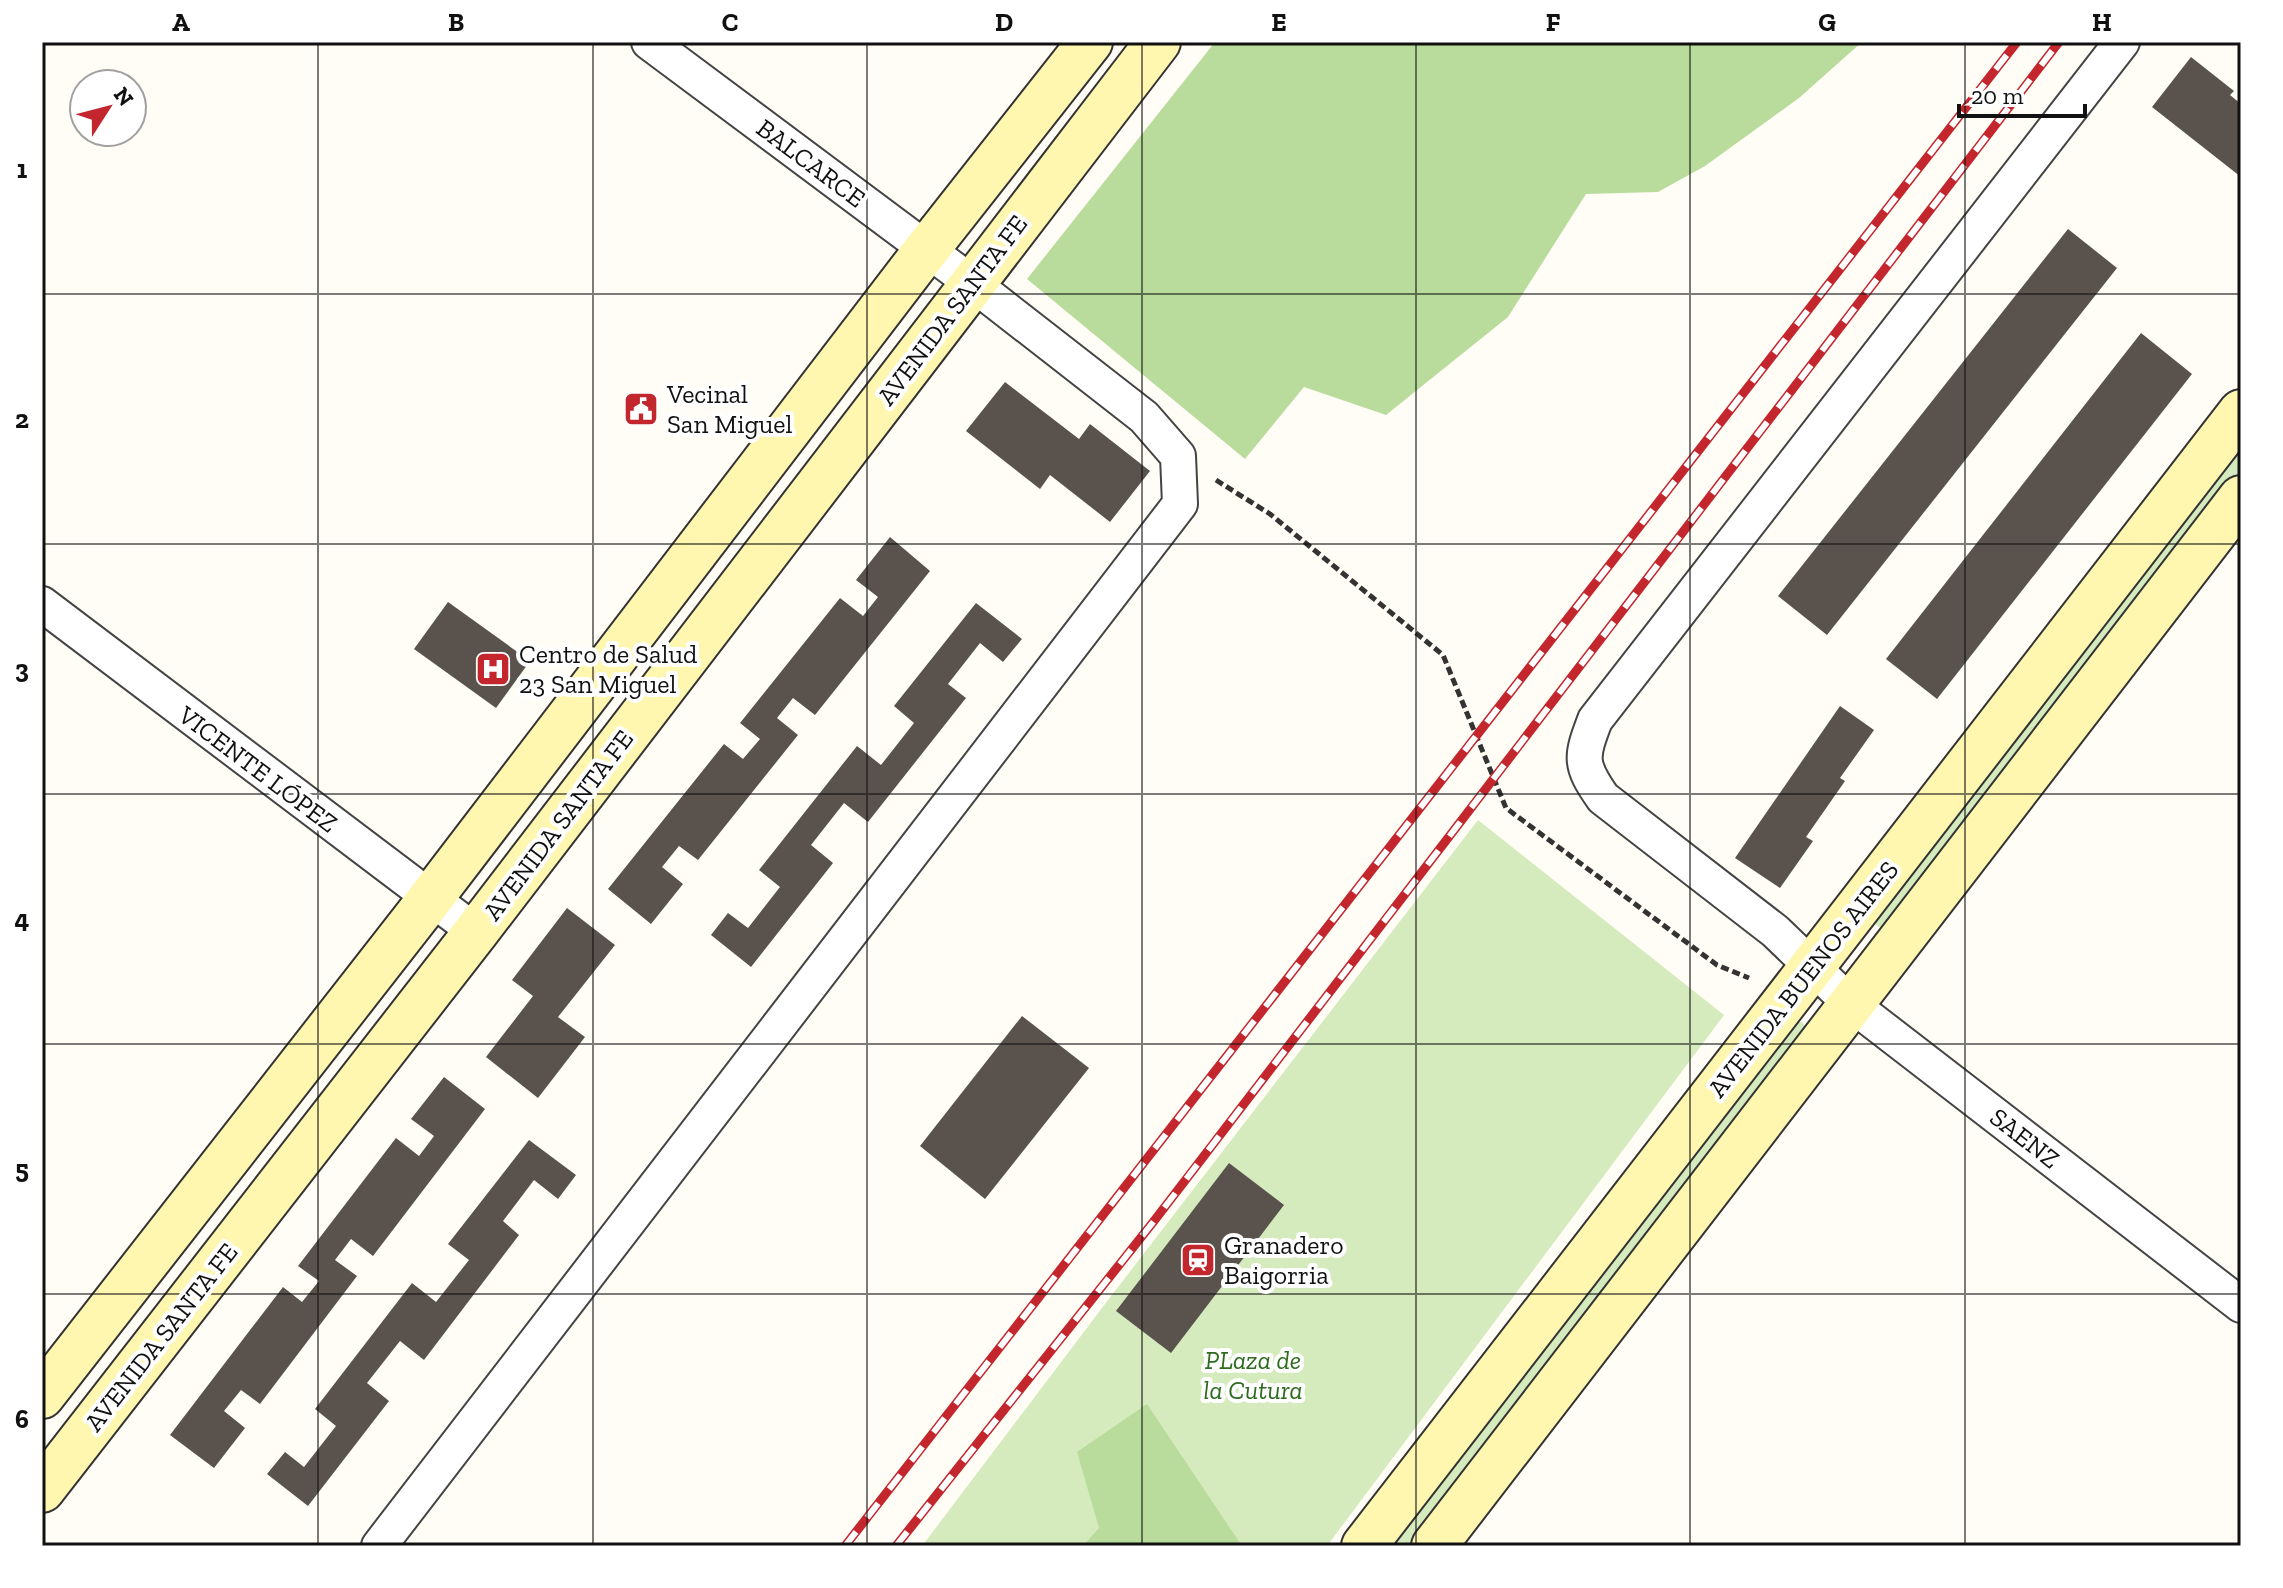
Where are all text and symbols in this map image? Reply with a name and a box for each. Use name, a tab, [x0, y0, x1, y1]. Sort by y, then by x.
text: A	[172, 6, 190, 38]
text: B	[448, 6, 464, 38]
text: C	[722, 6, 738, 38]
text: D	[995, 6, 1013, 38]
text: E	[1271, 6, 1287, 38]
text: F	[1546, 6, 1561, 38]
text: G	[1818, 6, 1836, 38]
text: H	[2092, 6, 2112, 38]
north arrow	[68, 68, 148, 148]
scale bar	[1959, 68, 2085, 118]
text: 20 m	[1971, 81, 2024, 110]
text: N	[108, 82, 140, 111]
street label: BALCARCE	[750, 112, 872, 214]
text: 1	[17, 153, 28, 185]
street label: AVENIDA SANTA FE	[870, 209, 1034, 411]
place label: Vecinal San Miguel	[666, 378, 792, 440]
public building icon: Vecinal San Miguel	[622, 390, 660, 428]
text: 2	[15, 403, 29, 435]
place label: Centro de Salud 23 San Miguel	[519, 638, 697, 700]
hospital icon: Centro de Salud 23 San Miguel	[474, 650, 512, 688]
text: 3	[15, 653, 29, 685]
street label: VICENTE LÓPEZ	[171, 698, 344, 839]
street label: AVENIDA SANTA FE	[476, 724, 640, 926]
street label: AVENIDA BUENOS AIRES	[1701, 855, 1905, 1103]
text: 4	[15, 903, 30, 935]
street label: SAENZ	[1984, 1101, 2066, 1175]
text: 5	[15, 1153, 29, 1185]
place label: Granadero Baigorria	[1224, 1229, 1344, 1291]
street label: AVENIDA SANTA FE	[78, 1237, 244, 1437]
station icon: Granadero Baigorria	[1179, 1241, 1217, 1279]
park label: PLaza de la Cutura	[1203, 1344, 1303, 1406]
text: 6	[15, 1403, 29, 1435]

